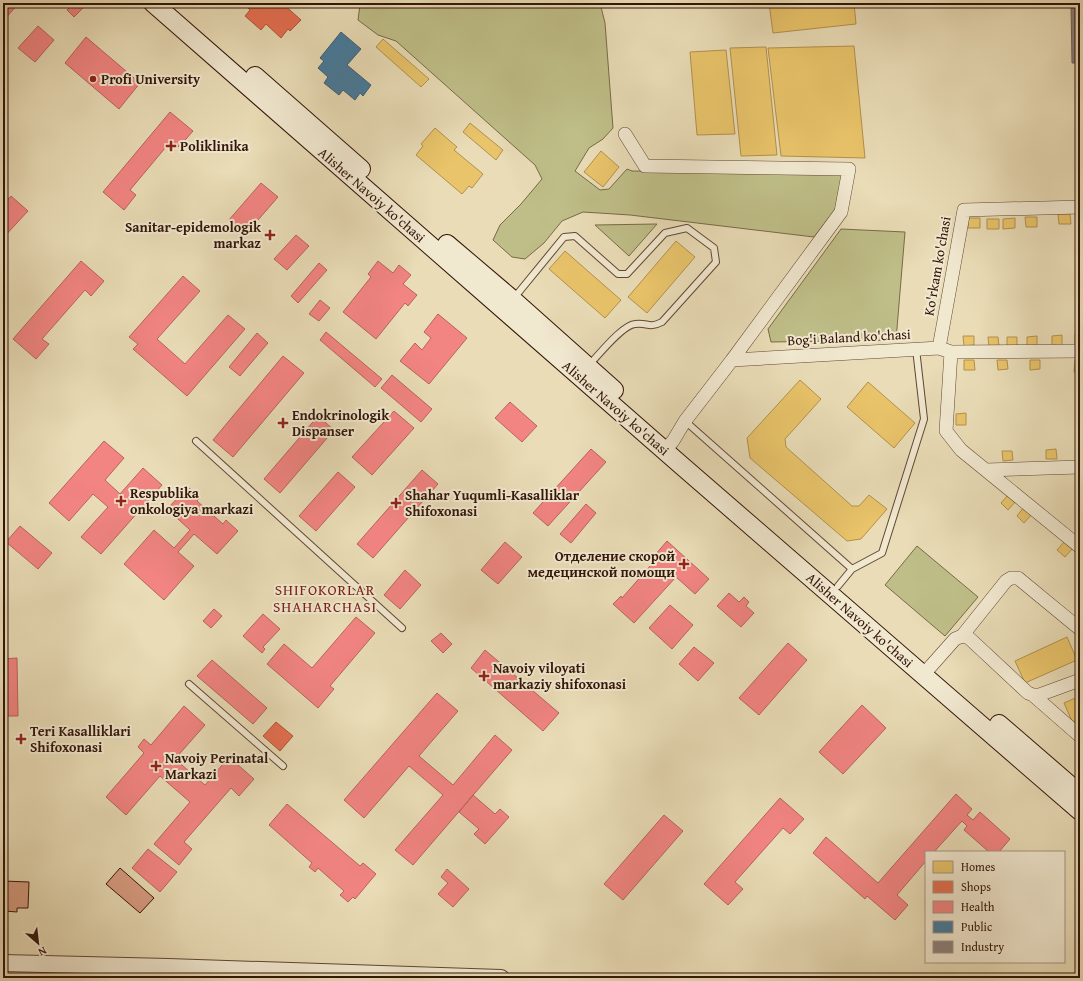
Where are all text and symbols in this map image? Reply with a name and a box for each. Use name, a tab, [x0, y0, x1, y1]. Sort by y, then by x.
place label: Profi University	[101, 69, 201, 89]
marker: Profi University	[88, 74, 98, 84]
place label: Poliklinika	[180, 136, 249, 156]
marker: Poliklinika	[165, 140, 177, 152]
street label: Alisher Navoiy ko'chasi	[314, 143, 430, 247]
street label: Ko'rkam ko'chasi	[918, 215, 956, 317]
place label: Sanitar-epidemologik markaz	[125, 217, 262, 253]
marker: Sanitar-epidemologik markaz	[264, 229, 276, 241]
street label: Bog'i Baland ko'chasi	[787, 324, 911, 350]
street label: Alisher Navoiy ko'chasi	[558, 356, 674, 460]
place label: Endokrinologik Dispanser	[292, 405, 390, 441]
marker: Endokrinologik Dispanser	[277, 417, 289, 429]
place label: Respublika onkologiya markazi	[130, 483, 254, 519]
place label: Shahar Yuqumli-Kasalliklar Shifoxonasi	[405, 485, 580, 521]
marker: Respublika onkologiya markazi	[115, 495, 127, 507]
marker: Shahar Yuqumli-Kasalliklar Shifoxonasi	[390, 497, 402, 509]
place label: Отделение скорой медецинской помощи	[528, 546, 675, 582]
marker: Отделение скорой медецинской помощи	[678, 558, 690, 570]
street label: Alisher Navoiy ko'chasi	[802, 568, 918, 672]
district label: SHIFOKORLAR SHAHARCHASI	[273, 579, 377, 617]
place label: Navoiy viloyati markaziy shifoxonasi	[493, 658, 627, 694]
marker: Navoiy viloyati markaziy shifoxonasi	[478, 670, 490, 682]
place label: Teri Kasalliklari Shifoxonasi	[30, 721, 132, 757]
marker: Teri Kasalliklari Shifoxonasi	[15, 733, 27, 745]
place label: Navoiy Perinatal Markazi	[165, 748, 269, 784]
marker: Navoiy Perinatal Markazi	[150, 760, 162, 772]
legend	[925, 851, 1065, 963]
text: Homes	[961, 858, 996, 875]
text: Shops	[961, 878, 991, 895]
text: Health	[961, 898, 995, 915]
text: Public	[961, 918, 993, 935]
north arrow	[18, 923, 58, 963]
text: Industry	[961, 938, 1004, 955]
text: N	[35, 943, 50, 961]

